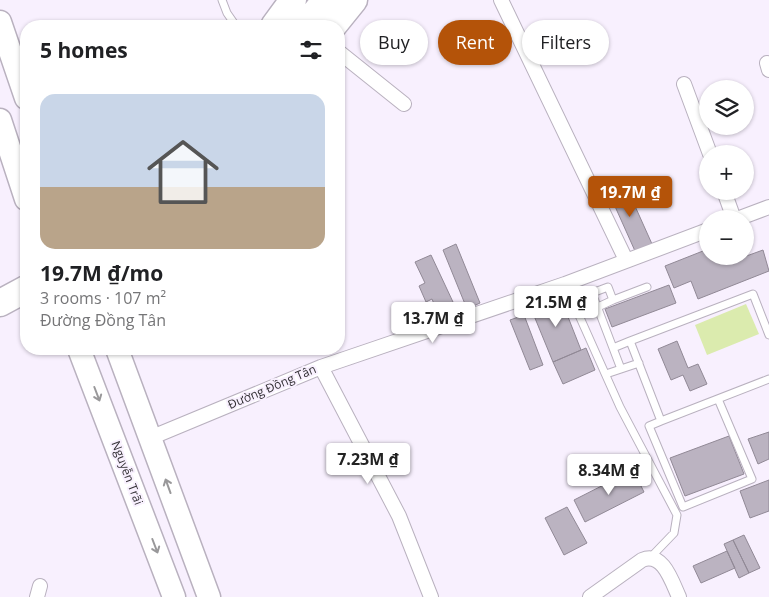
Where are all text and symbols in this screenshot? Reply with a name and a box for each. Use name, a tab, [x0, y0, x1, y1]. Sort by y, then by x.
chip: Buy	[360, 20, 428, 65]
chip: Rent	[438, 20, 512, 65]
chip: Filters	[522, 20, 609, 65]
text: 5 homes	[40, 36, 128, 64]
icon: filters	[297, 36, 325, 64]
map controls	[699, 80, 754, 265]
button: layers	[699, 80, 754, 135]
icon: home	[138, 127, 228, 217]
button: +	[699, 145, 754, 200]
pin: 19.7M ₫	[584, 176, 676, 218]
text: 19.7M ₫	[599, 181, 661, 203]
button: −	[699, 210, 754, 265]
text: 19.7M ₫/mo	[40, 259, 163, 287]
pin: 21.5M ₫	[510, 286, 602, 328]
text: 3 rooms · 107 m²	[40, 287, 166, 309]
text: 21.5M ₫	[525, 291, 587, 313]
pin: 13.7M ₫	[387, 302, 479, 344]
text: 13.7M ₫	[402, 307, 464, 329]
text: Đường Đồng Tân	[40, 309, 166, 331]
street label: Đường Đồng Tân	[225, 360, 319, 413]
one-way arrow	[93, 386, 102, 401]
street label: Nguyễn Trãi	[107, 438, 147, 507]
pin: 7.23M ₫	[322, 442, 414, 485]
text: 7.23M ₫	[337, 448, 399, 470]
pin: 8.34M ₫	[563, 454, 655, 496]
text: 8.34M ₫	[578, 459, 640, 481]
one-way arrow	[162, 479, 172, 494]
one-way arrow	[151, 538, 160, 553]

